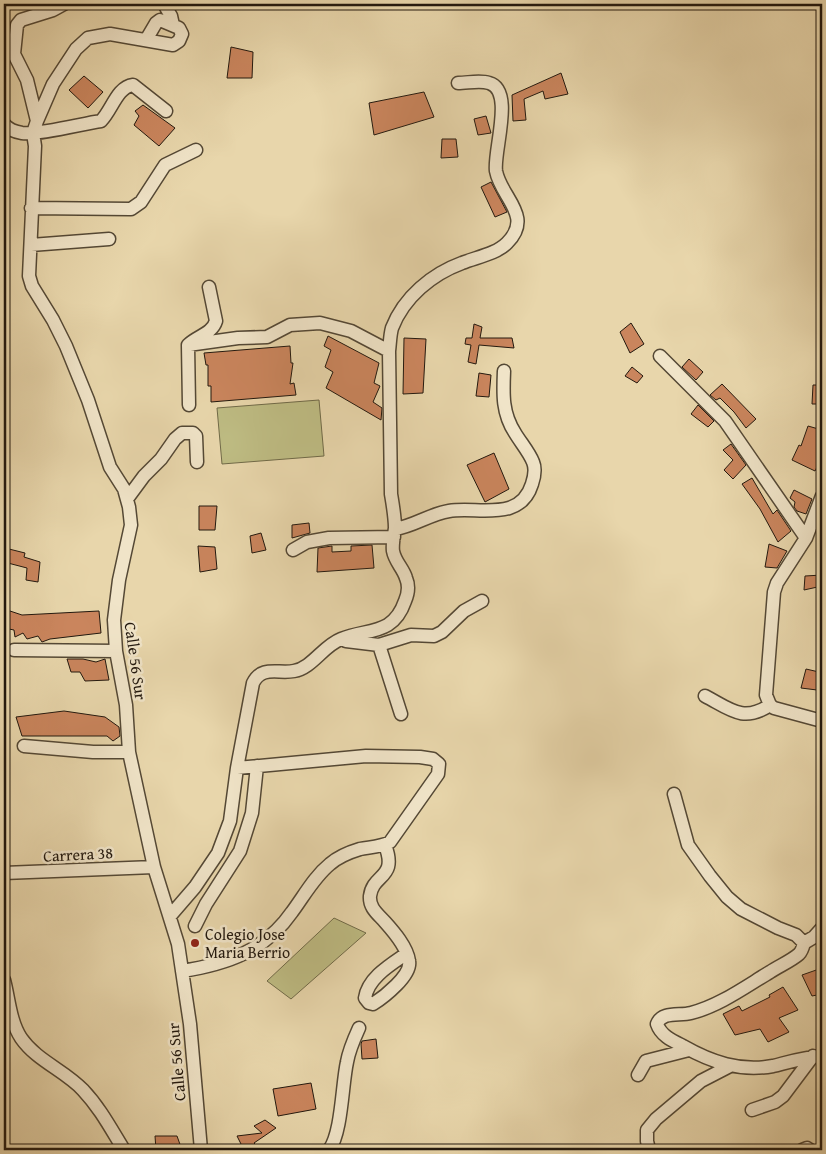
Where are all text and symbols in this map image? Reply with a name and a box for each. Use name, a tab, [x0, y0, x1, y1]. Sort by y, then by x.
street label: Calle 56 Sur	[119, 621, 153, 702]
street label: Carrera 38	[43, 840, 114, 868]
place label: Colegio Jose Maria Berrio	[205, 922, 290, 964]
marker: Colegio Jose Maria Berrio	[189, 937, 201, 949]
street label: Calle 56 Sur	[161, 1022, 191, 1102]

